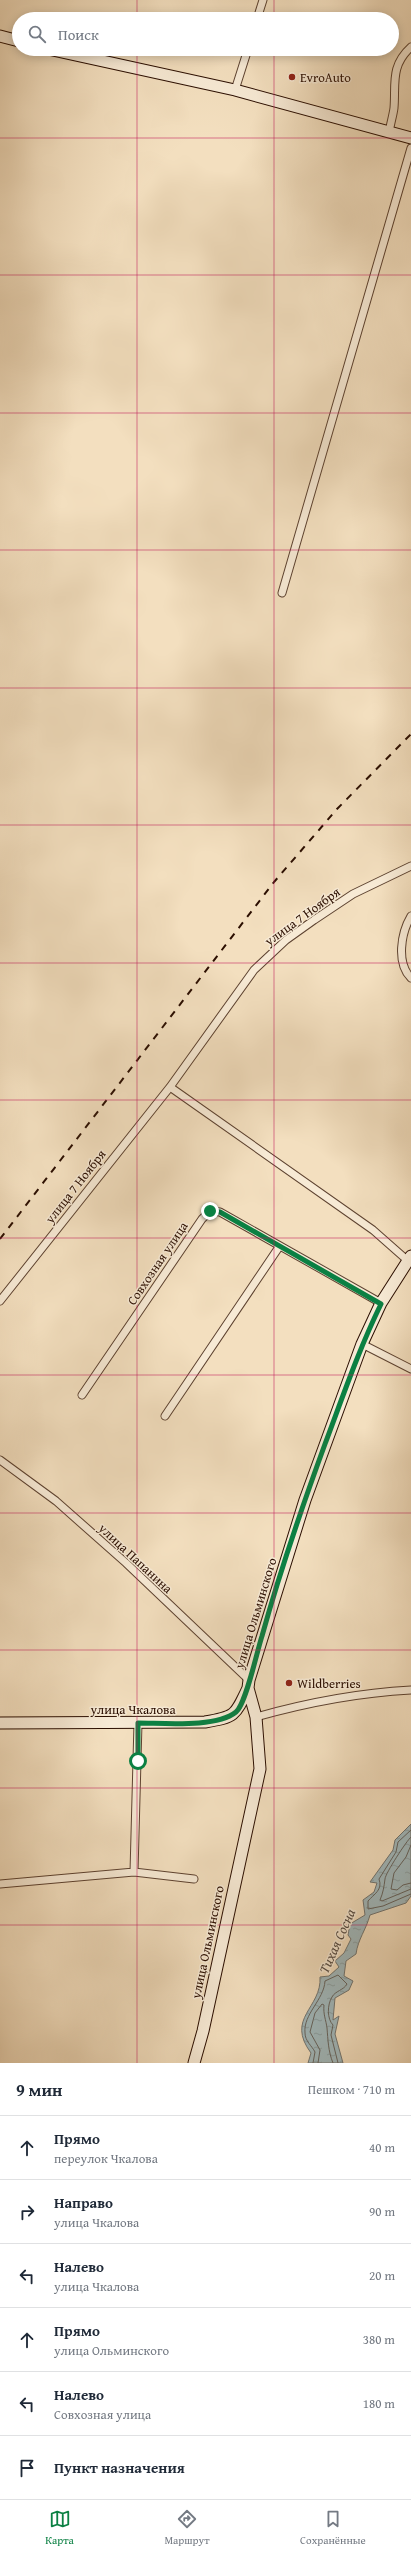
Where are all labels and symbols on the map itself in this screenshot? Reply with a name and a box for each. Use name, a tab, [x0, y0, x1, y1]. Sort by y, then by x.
place label: EvroAuto	[300, 68, 351, 87]
marker: EvroAuto	[287, 72, 297, 82]
street label: улица 7 Ноября	[260, 882, 344, 951]
street label: улица 7 Ноября	[40, 1145, 111, 1228]
route end	[201, 1202, 219, 1220]
street label: Совхозная улица	[122, 1217, 193, 1309]
street label: улица Папанина	[94, 1518, 177, 1598]
street label: улица Ольминского	[229, 1555, 281, 1672]
place label: Wildberries	[297, 1674, 361, 1693]
marker: Wildberries	[284, 1678, 294, 1688]
street label: улица Чкалова	[89, 1700, 176, 1719]
route start	[129, 1752, 147, 1770]
street label: улица Ольминского	[186, 1884, 229, 2001]
water label: Тихая Сосна	[314, 1905, 360, 1977]

